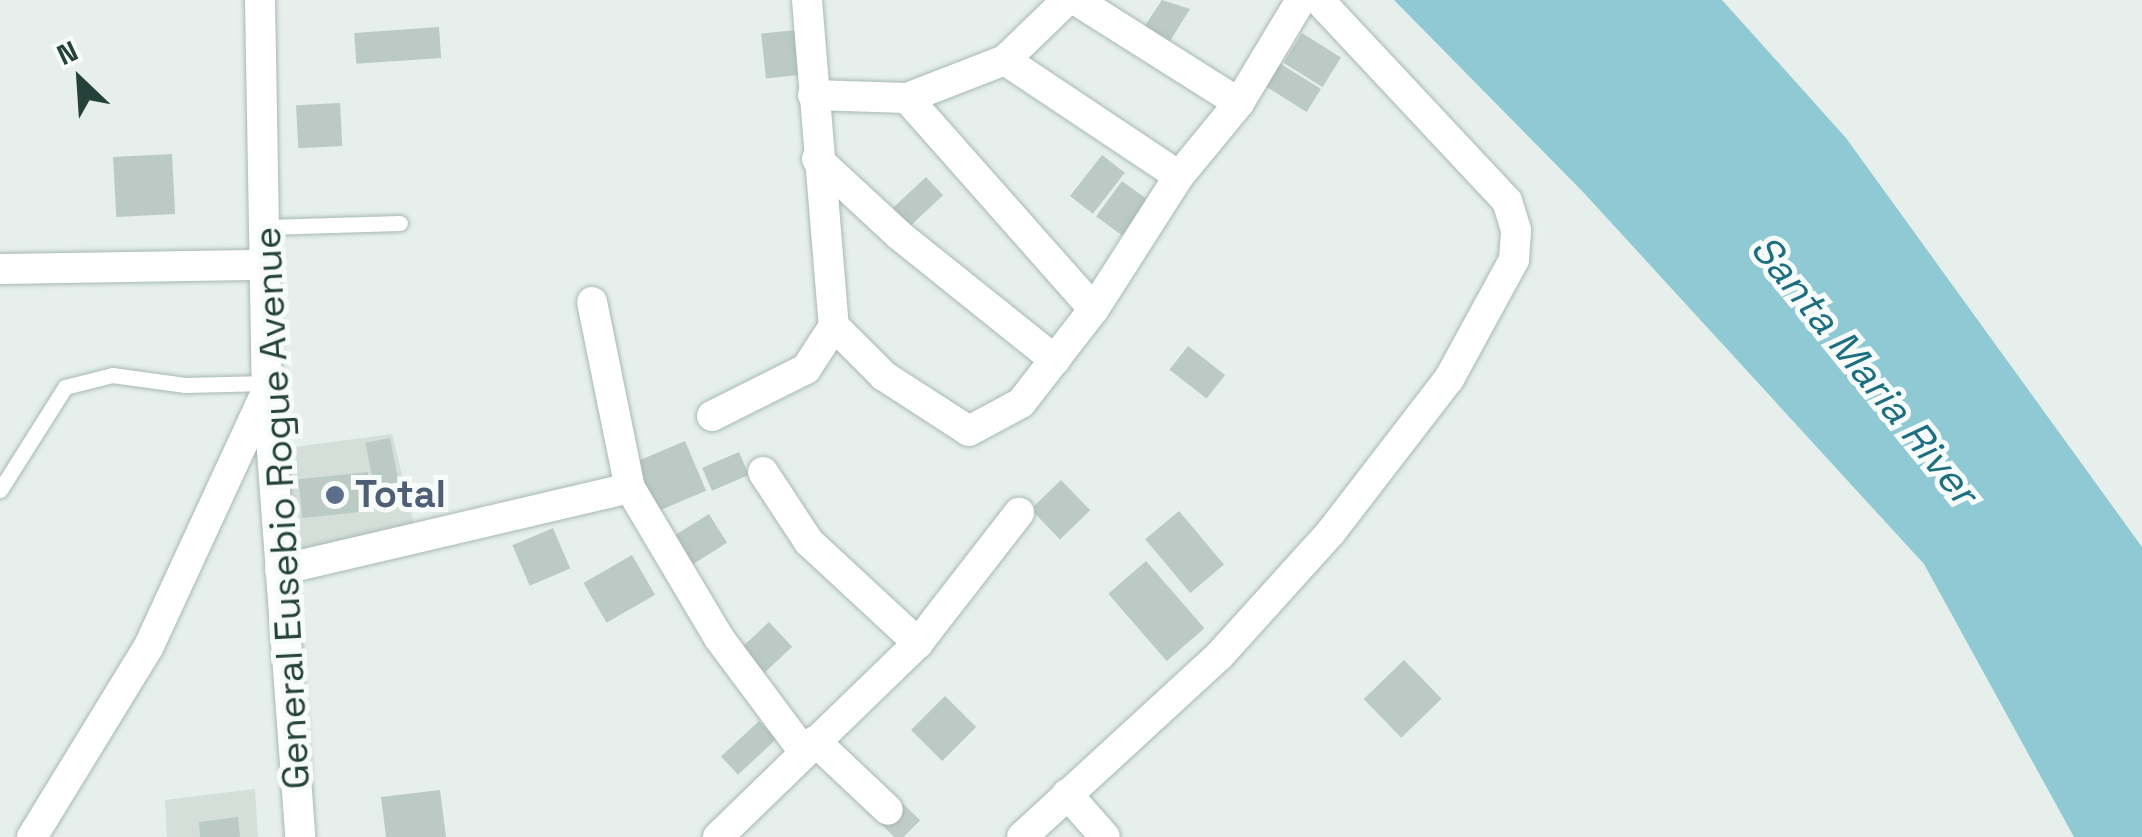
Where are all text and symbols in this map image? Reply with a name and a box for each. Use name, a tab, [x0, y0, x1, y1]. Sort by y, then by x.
north arrow	[30, 30, 130, 130]
text: N	[51, 33, 83, 73]
street label: General Eusebio Rogue Avenue	[244, 225, 320, 791]
water label: Santa Maria River	[1740, 225, 1988, 515]
place label: Total	[355, 472, 446, 518]
marker: Total	[324, 484, 346, 506]

